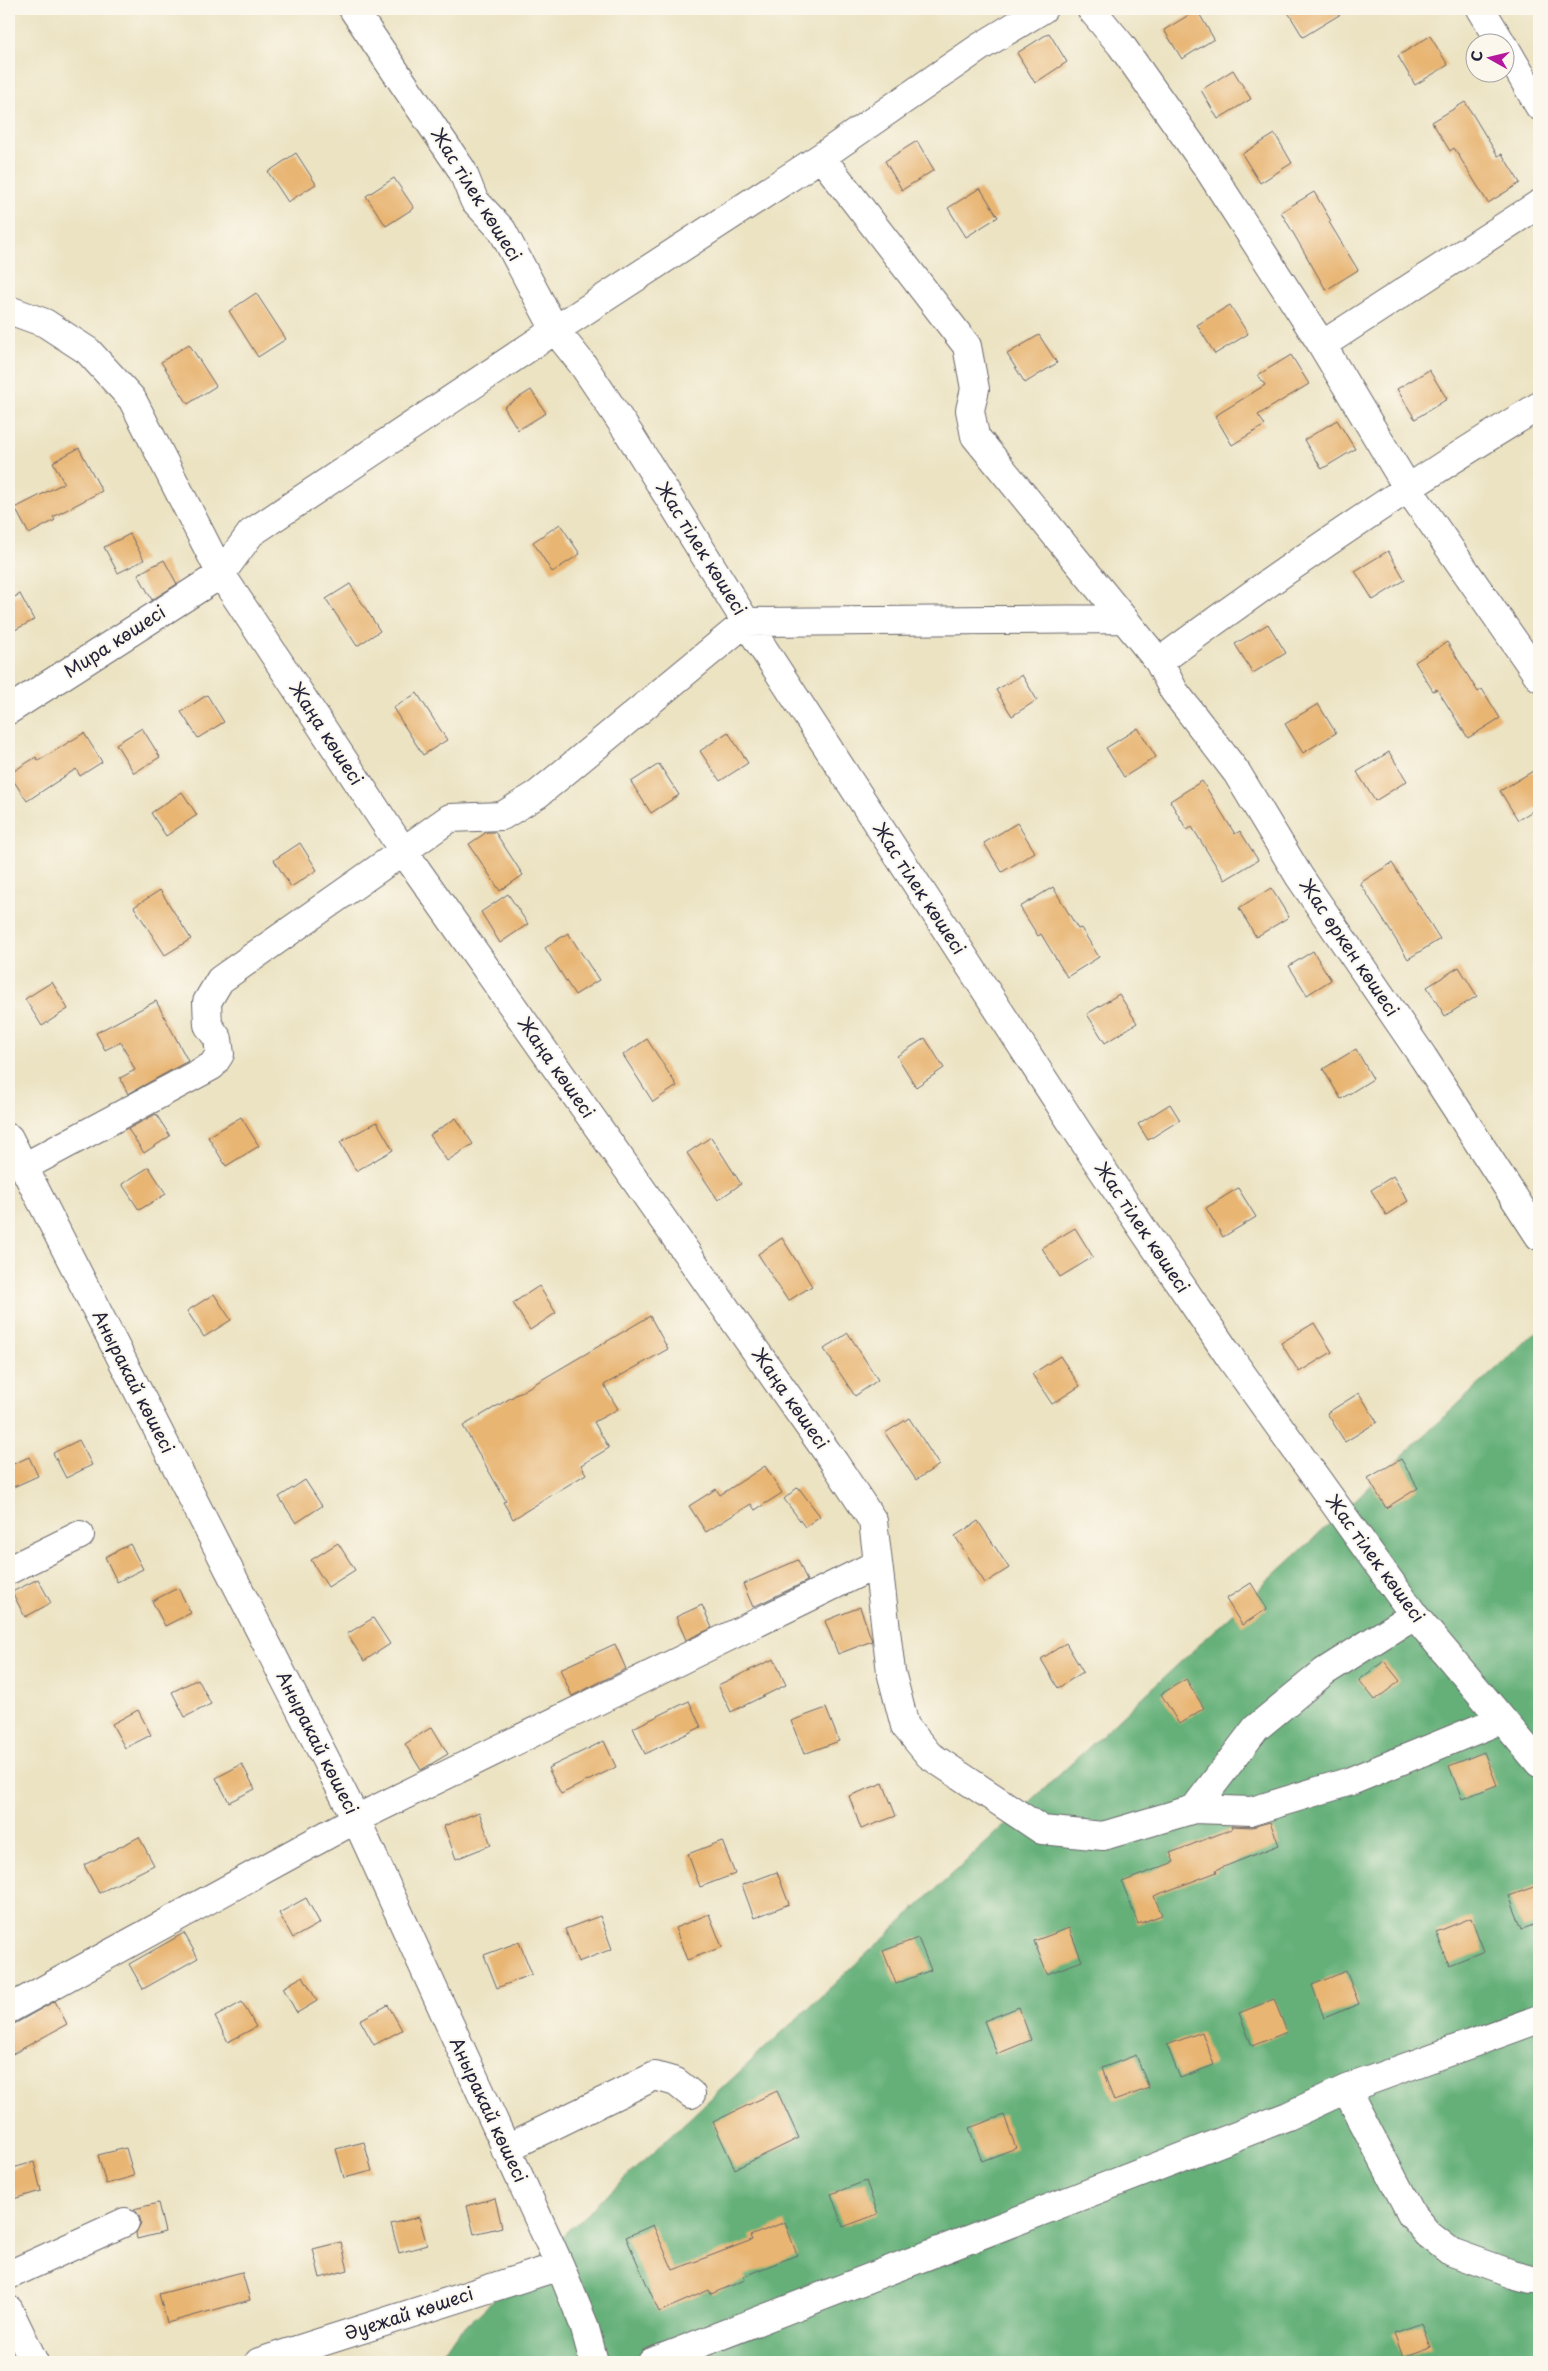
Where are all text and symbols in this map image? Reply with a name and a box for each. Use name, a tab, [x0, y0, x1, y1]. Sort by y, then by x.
north arrow	[1466, 32, 1516, 82]
text: С	[1466, 49, 1488, 63]
street label: Жас тілек көшесі	[425, 122, 529, 266]
street label: Жас тілек көшесі	[650, 476, 754, 620]
street label: Мира көшесі	[58, 598, 170, 684]
street label: Жаңа көшесі	[283, 675, 371, 790]
street label: Жас тілек көшесі	[867, 816, 973, 960]
street label: Жас өркен көшесі	[1294, 872, 1406, 1021]
street label: Жаңа көшесі	[512, 1010, 602, 1123]
street label: Жас тілек көшесі	[1089, 1156, 1197, 1298]
street label: Аныракай көшесі	[87, 1305, 182, 1458]
street label: Жаңа көшесі	[746, 1341, 836, 1454]
street label: Жас тілек көшесі	[1320, 1488, 1432, 1628]
street label: Аныракай көшесі	[271, 1666, 366, 1819]
street label: Аныракай көшесі	[444, 2032, 535, 2186]
street label: Әуежай көшесі	[340, 2279, 477, 2346]

